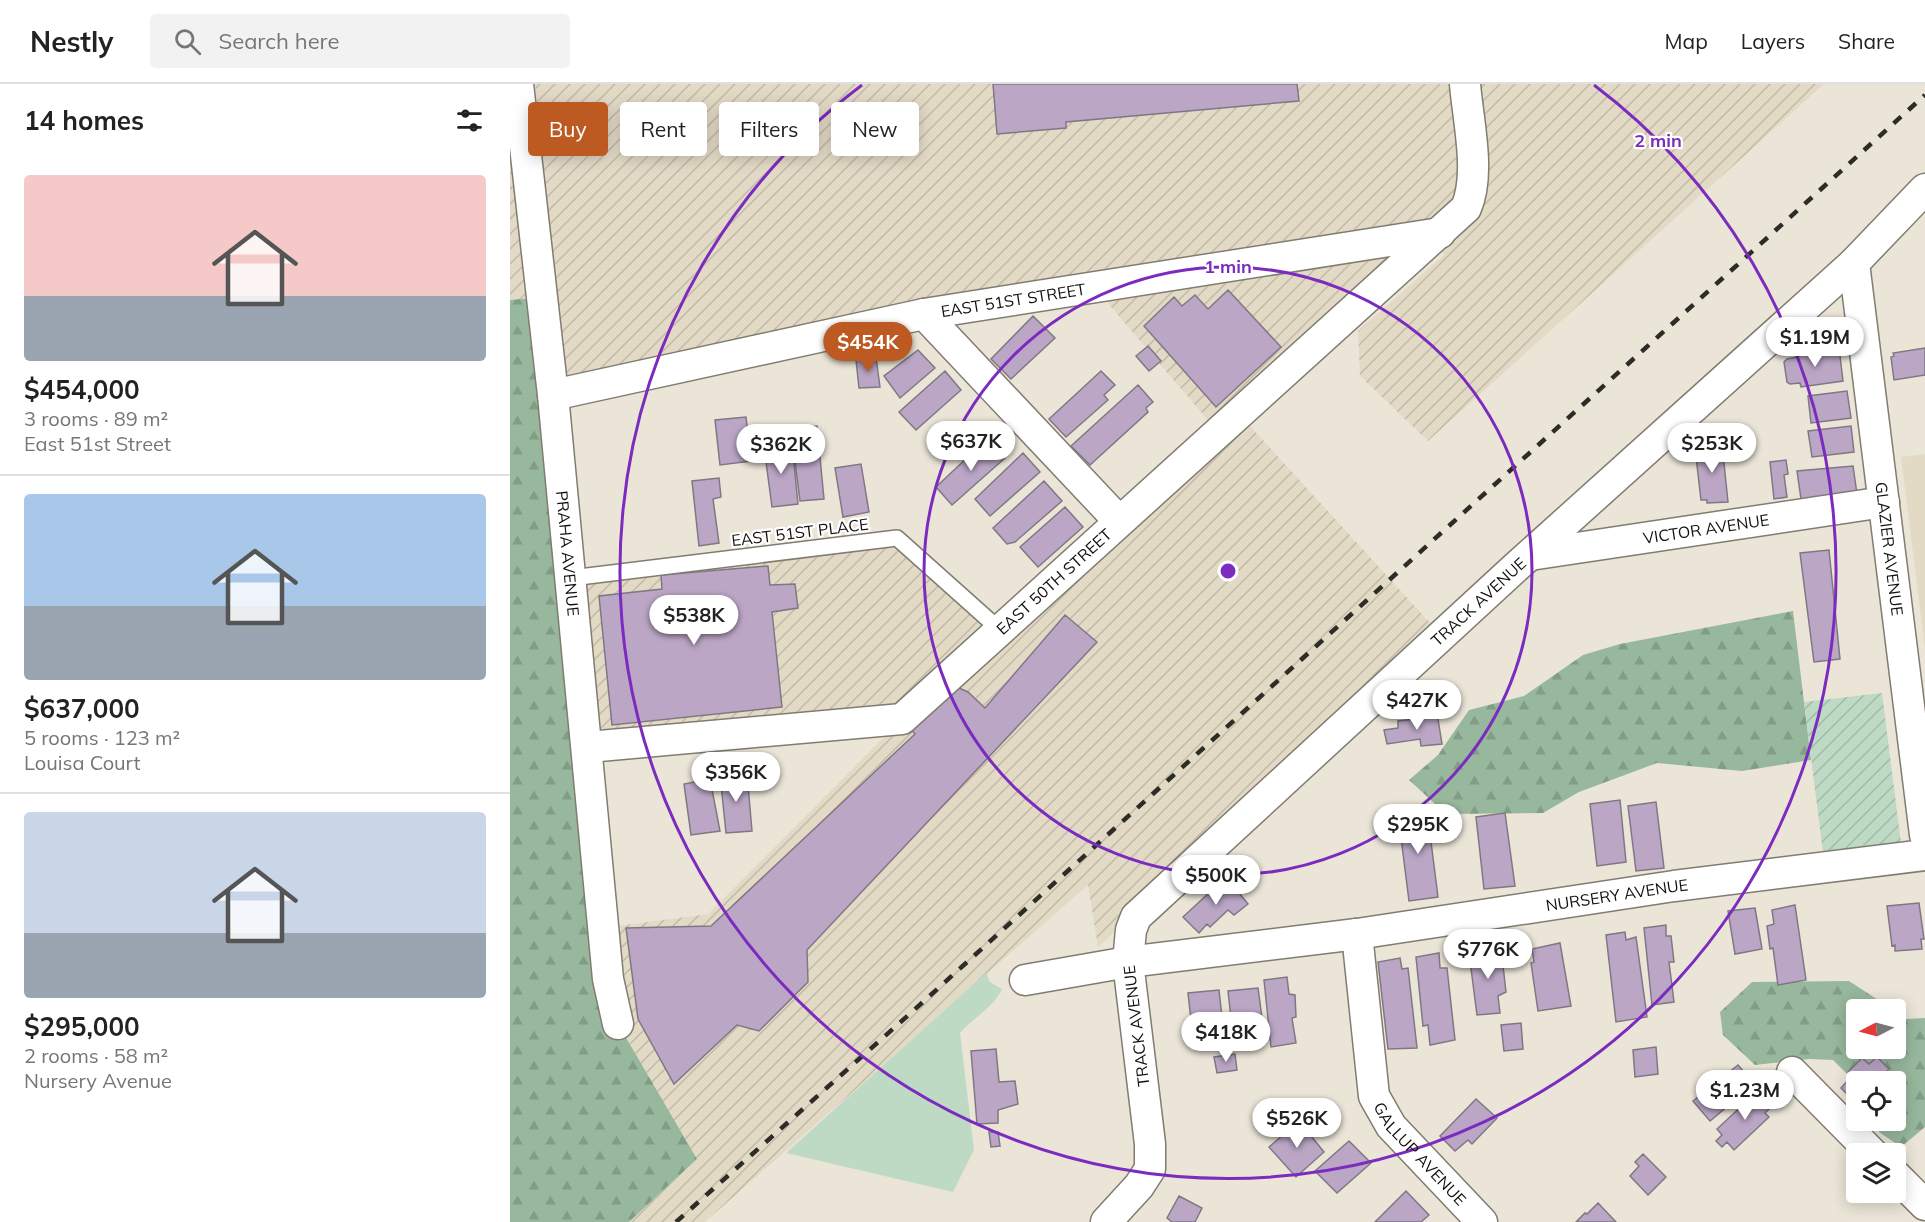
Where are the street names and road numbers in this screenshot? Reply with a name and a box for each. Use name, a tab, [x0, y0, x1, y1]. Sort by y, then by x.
street label: EAST 51ST STREET	[939, 279, 1087, 321]
street label: GLAZIER AVENUE	[1871, 481, 1908, 617]
street label: PRAHA AVENUE	[552, 490, 584, 617]
street label: VICTOR AVENUE	[1642, 509, 1770, 548]
street label: EAST 51ST PLACE	[730, 514, 870, 550]
street label: EAST 50TH STREET	[992, 524, 1116, 639]
street label: TRACK AVENUE	[1427, 553, 1530, 650]
street label: NURSERY AVENUE	[1544, 874, 1689, 915]
street label: TRACK AVENUE	[1119, 964, 1153, 1088]
street label: GALLUP AVENUE	[1369, 1098, 1471, 1209]

